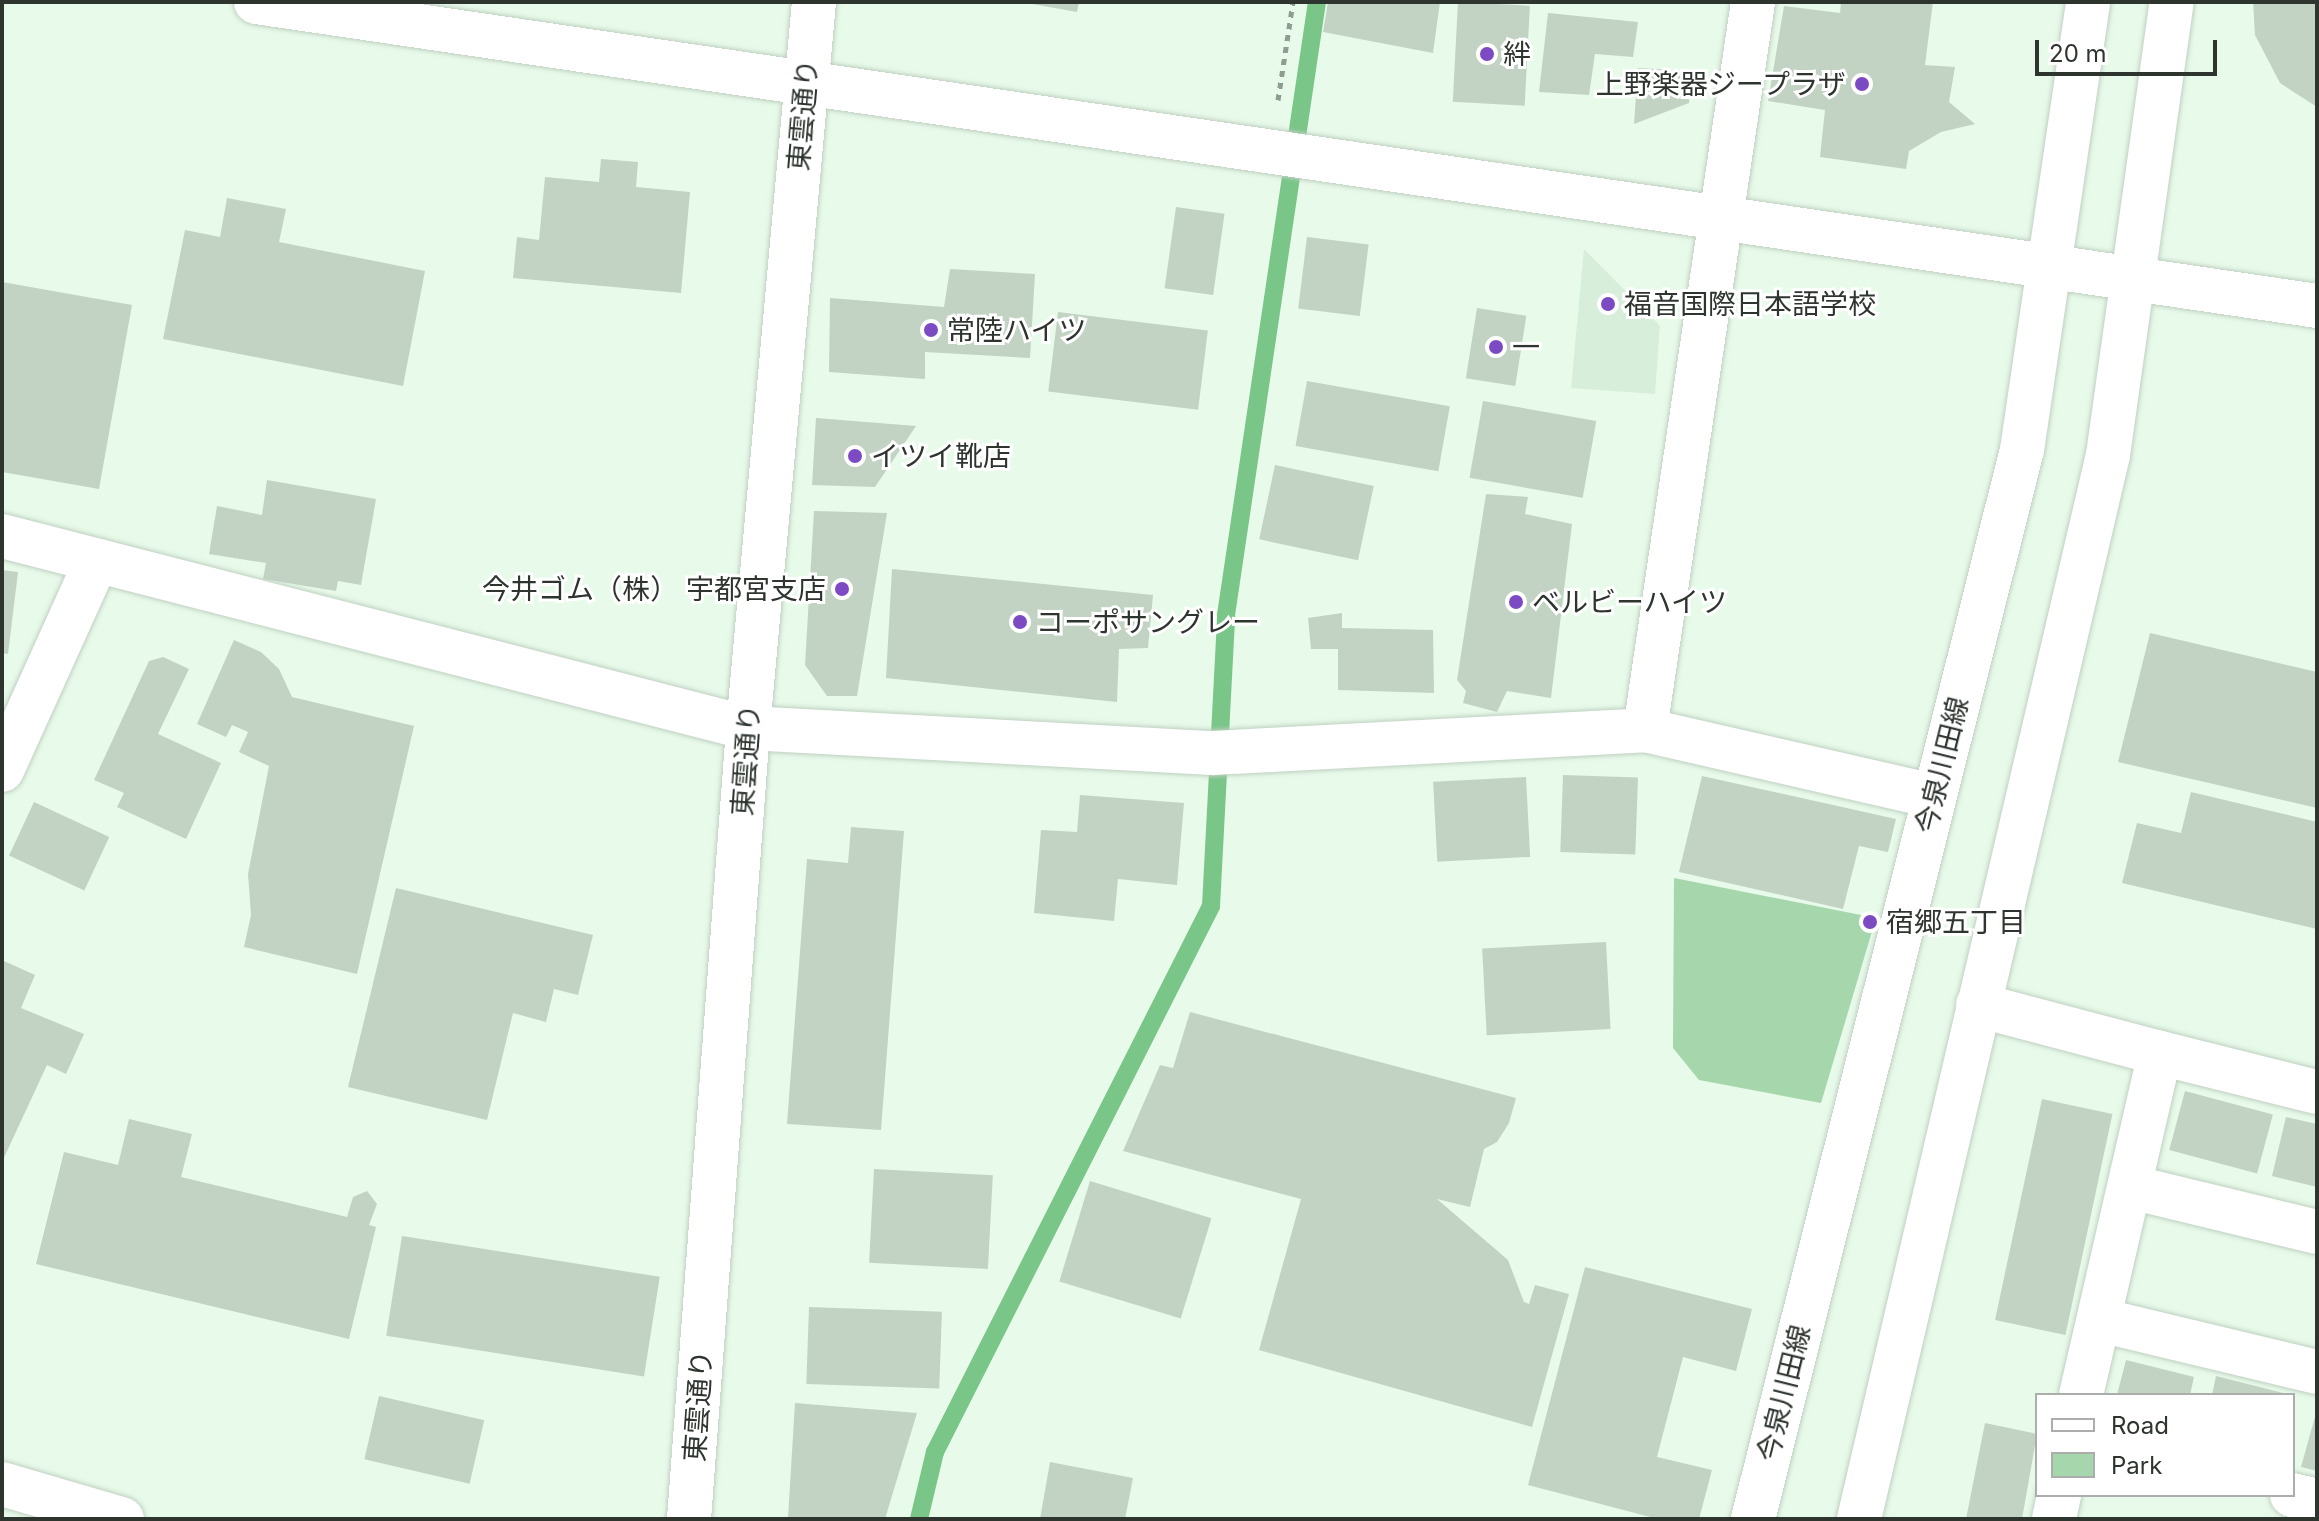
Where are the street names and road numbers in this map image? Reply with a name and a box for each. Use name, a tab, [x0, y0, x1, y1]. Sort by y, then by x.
street label: 東雲通り	[781, 58, 825, 172]
street label: 今泉川田線	[1909, 693, 1975, 837]
street label: 東雲通り	[725, 703, 767, 817]
street label: 今泉川田線	[1751, 1321, 1817, 1465]
street label: 東雲通り	[677, 1349, 719, 1463]

